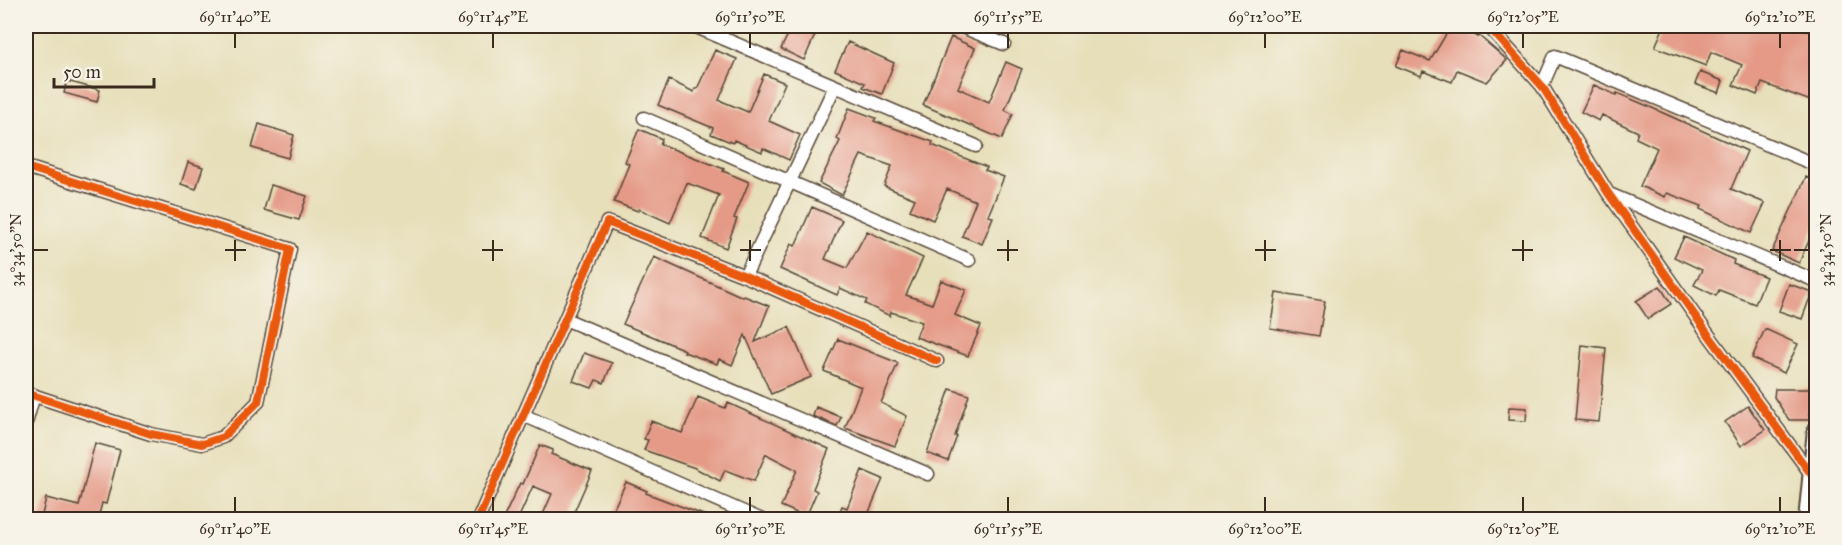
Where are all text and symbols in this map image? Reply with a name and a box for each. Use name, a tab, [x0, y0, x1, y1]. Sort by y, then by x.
text: 69°11'40"E	[199, 8, 271, 26]
text: 69°11'45"E	[458, 8, 528, 26]
text: 69°11'50"E	[715, 8, 785, 26]
text: 69°11'55"E	[974, 8, 1042, 26]
text: 69°12'00"E	[1228, 8, 1302, 26]
text: 69°12'05"E	[1487, 8, 1559, 26]
text: 69°12'10"E	[1745, 8, 1816, 26]
scale bar	[54, 51, 154, 89]
text: 50 m	[63, 61, 101, 83]
text: 34°34'50"N	[7, 213, 25, 287]
text: 34°34'50"N	[1817, 213, 1835, 287]
text: 69°11'40"E	[199, 520, 271, 538]
text: 69°11'45"E	[458, 520, 528, 538]
text: 69°11'50"E	[715, 520, 785, 538]
text: 69°11'55"E	[974, 520, 1042, 538]
text: 69°12'00"E	[1228, 520, 1302, 538]
text: 69°12'05"E	[1487, 520, 1559, 538]
text: 69°12'10"E	[1745, 520, 1816, 538]

